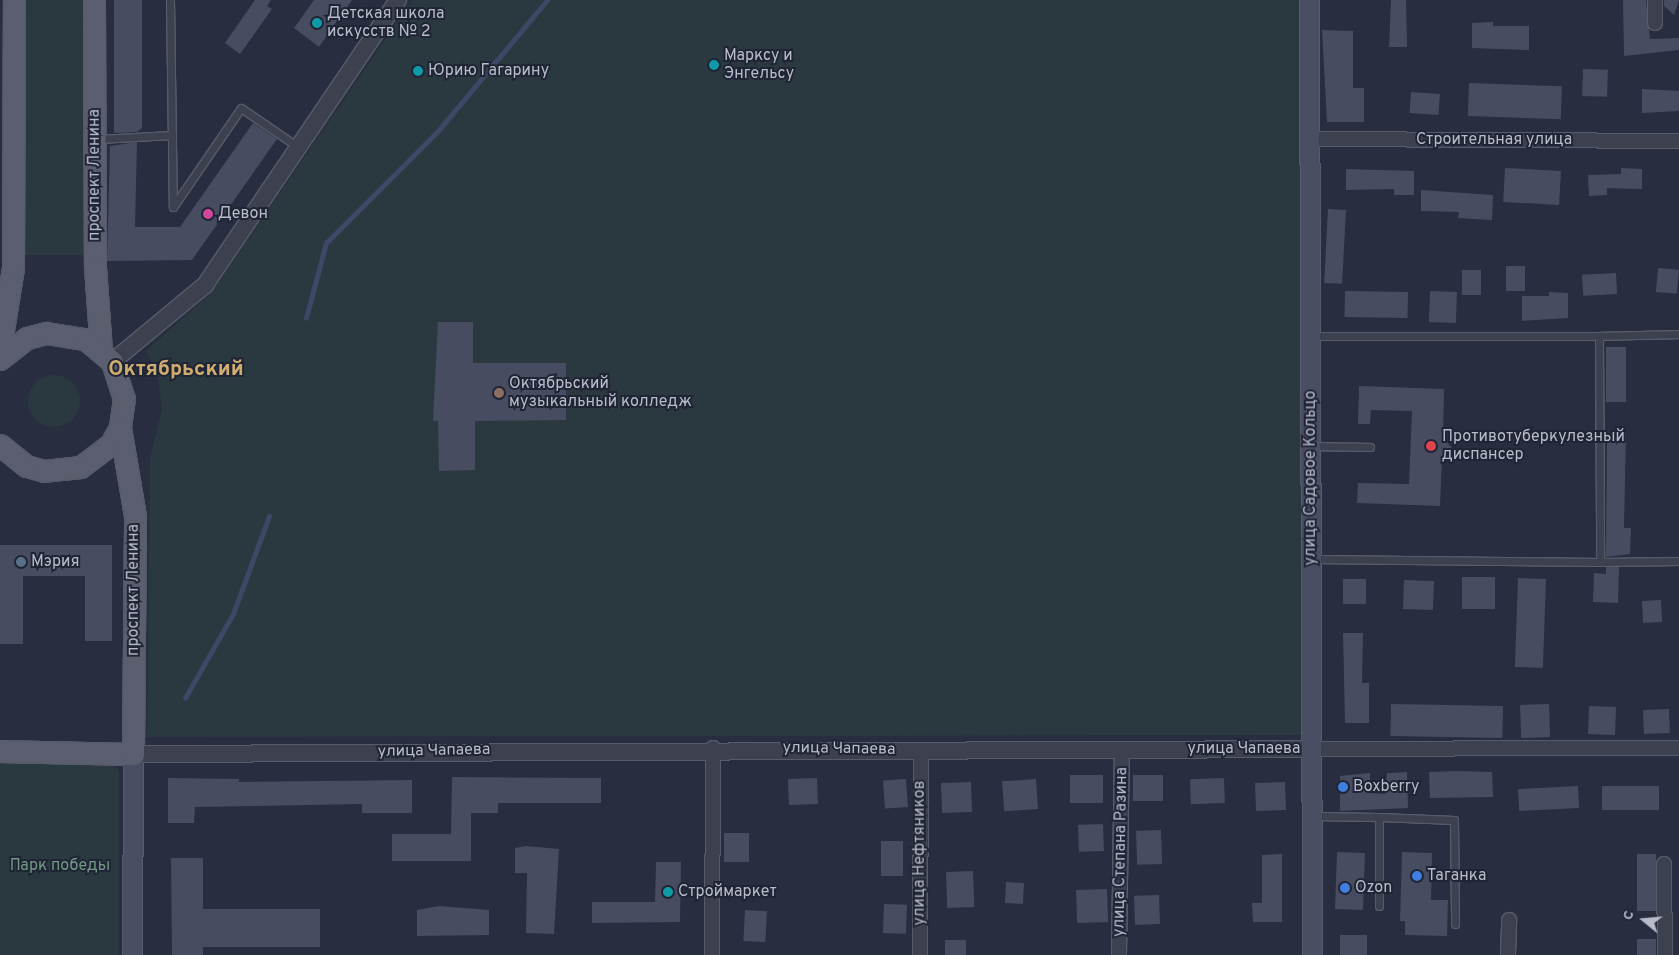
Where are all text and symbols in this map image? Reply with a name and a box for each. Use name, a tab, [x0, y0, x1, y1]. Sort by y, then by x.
place label: Детская школа искусств № 2	[327, 4, 444, 42]
marker: Детская школа искусств № 2	[311, 17, 323, 29]
place label: Марксу и Энгельсу	[724, 46, 794, 84]
marker: Марксу и Энгельсу	[708, 59, 720, 71]
place label: Юрию Гагарину	[428, 61, 549, 81]
marker: Юрию Гагарину	[412, 65, 424, 77]
street label: проспект Ленина	[85, 109, 105, 241]
street label: Строительная улица	[1416, 130, 1572, 150]
place label: Девон	[218, 204, 268, 224]
marker: Девон	[202, 208, 214, 220]
district label: Октябрьский	[108, 357, 244, 383]
place label: Октябрьский музыкальный колледж	[509, 374, 692, 412]
marker: Октябрьский музыкальный колледж	[493, 387, 505, 399]
street label: улица Садовое Кольцо	[1301, 390, 1321, 566]
place label: Противотуберкулезный диспансер	[1442, 427, 1625, 465]
marker: Противотуберкулезный диспансер	[1424, 439, 1438, 453]
street label: проспект Ленина	[124, 524, 144, 656]
place label: Мэрия	[31, 552, 79, 572]
marker: Мэрия	[15, 556, 27, 568]
street label: улица Чапаева	[782, 738, 896, 760]
street label: улица Чапаева	[1188, 739, 1300, 759]
street label: улица Чапаева	[377, 740, 491, 762]
street label: улица Степана Разина	[1110, 767, 1132, 937]
place label: Boxberry	[1353, 777, 1419, 797]
street label: улица Нефтяников	[910, 780, 930, 926]
marker: Boxberry	[1337, 781, 1349, 793]
park label: Парк победы	[10, 856, 110, 876]
place label: Таганка	[1427, 866, 1486, 886]
marker: Таганка	[1411, 870, 1423, 882]
place label: Ozon	[1355, 878, 1392, 898]
place label: Строймаркет	[678, 882, 777, 902]
marker: Ozon	[1339, 882, 1351, 894]
marker: Строймаркет	[662, 886, 674, 898]
north arrow	[1619, 895, 1669, 945]
text: С	[1620, 909, 1639, 922]

